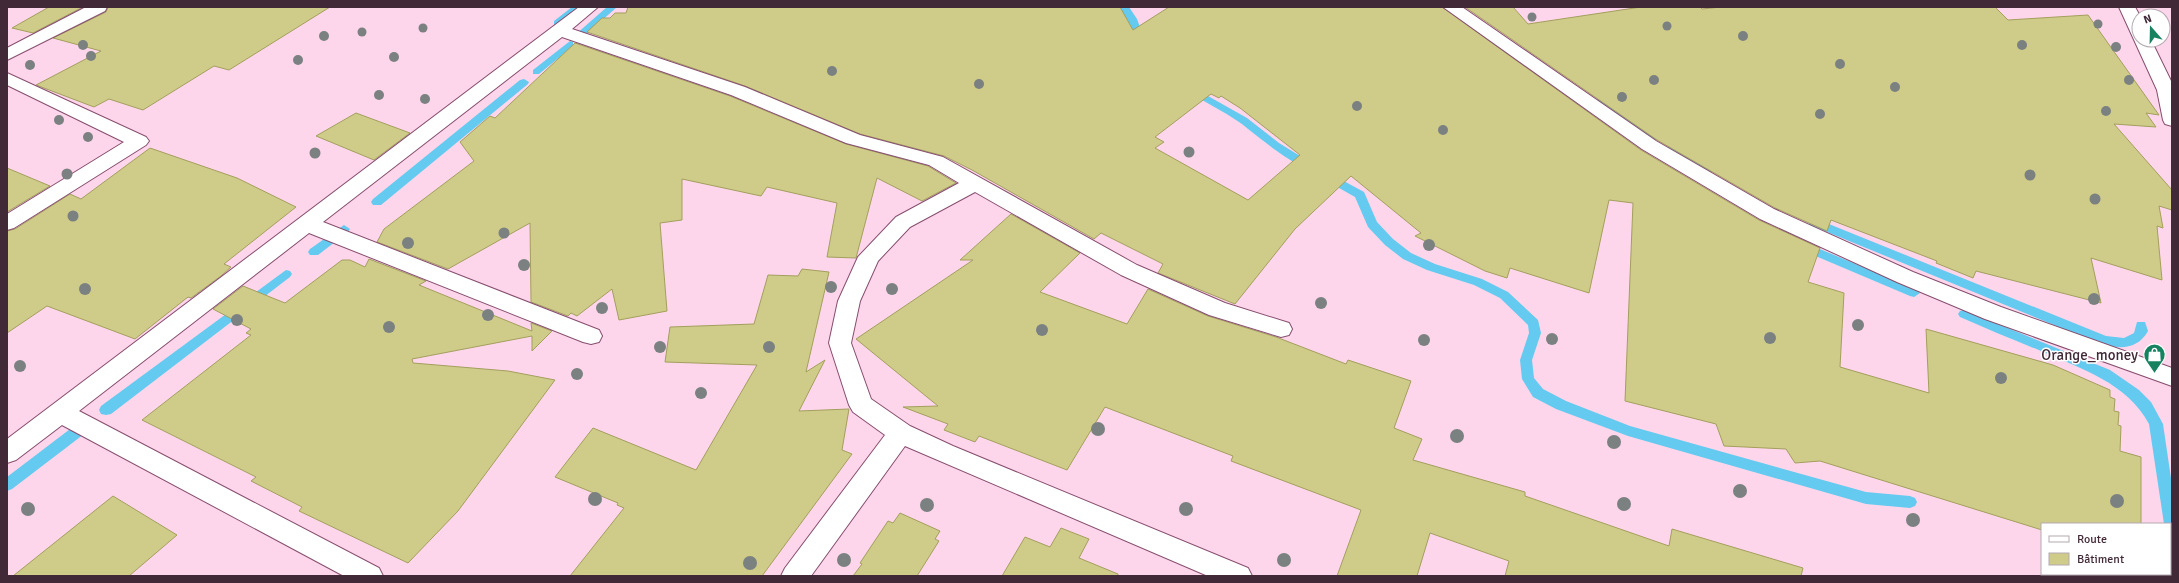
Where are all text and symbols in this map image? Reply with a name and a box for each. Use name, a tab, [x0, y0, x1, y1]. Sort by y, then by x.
north arrow	[2131, 8, 2171, 48]
text: N	[2142, 12, 2154, 26]
shop icon: Orange_money	[2141, 342, 2167, 375]
place label: Orange_money	[2041, 346, 2138, 364]
legend	[2041, 523, 2171, 575]
text: Route	[2077, 532, 2107, 547]
text: Bâtiment	[2077, 552, 2124, 567]

